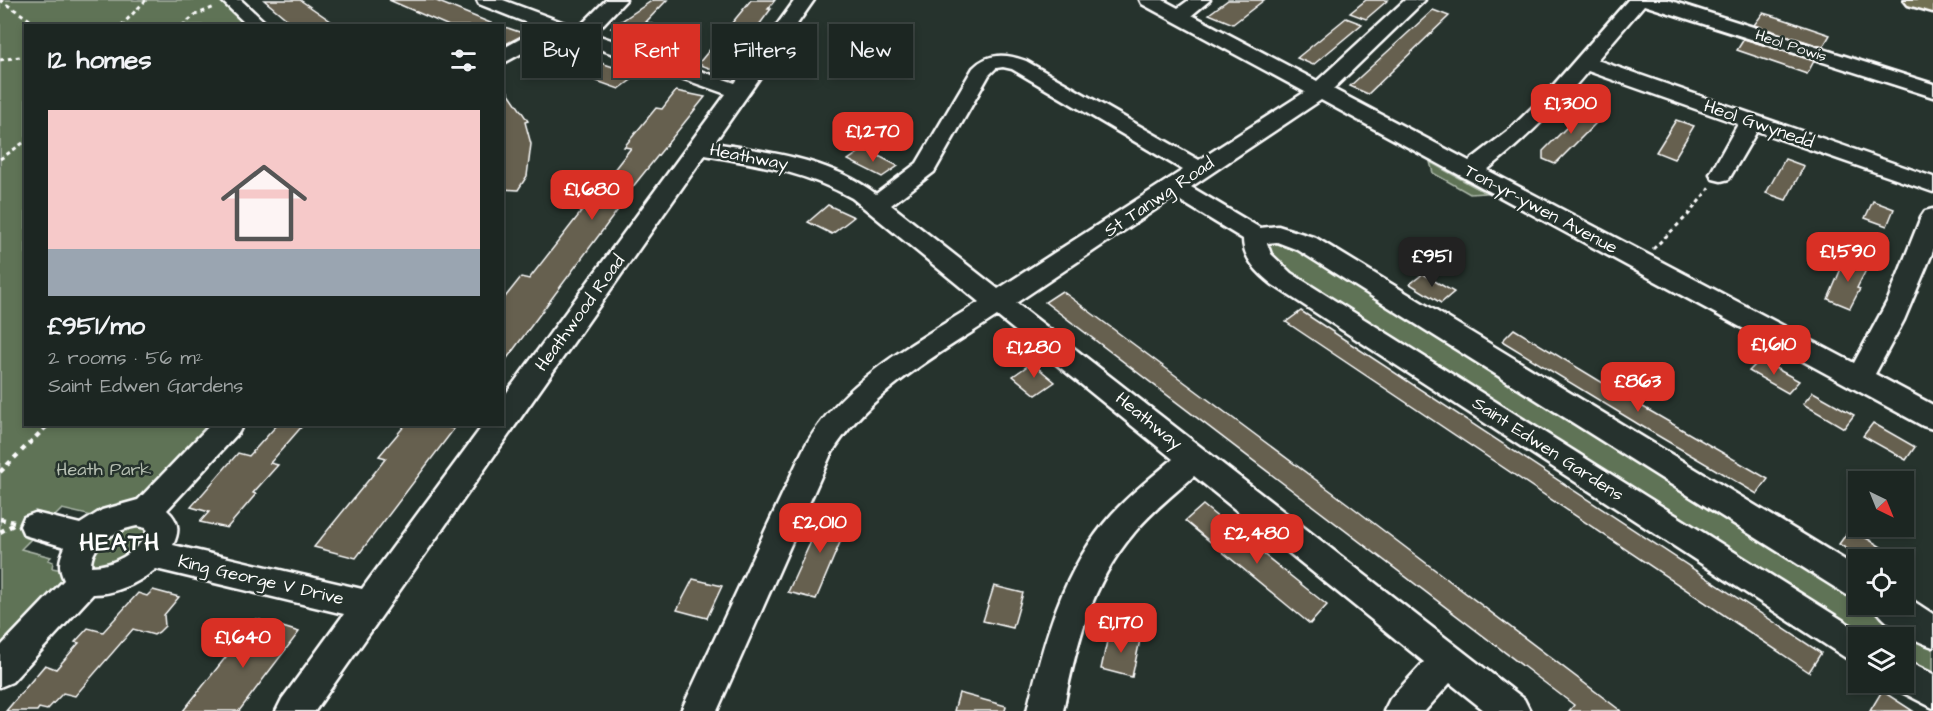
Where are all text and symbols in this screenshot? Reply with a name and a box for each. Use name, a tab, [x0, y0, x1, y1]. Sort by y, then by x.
chip: Buy	[522, 24, 601, 78]
chip: Rent	[613, 24, 700, 78]
chip: Filters	[712, 24, 817, 78]
chip: New	[829, 24, 913, 78]
street label: Heol Powis	[1753, 25, 1830, 68]
text: 12 homes	[48, 42, 151, 78]
icon: filters	[447, 44, 480, 77]
pin: £1,300	[1522, 84, 1620, 135]
text: £1,300	[1545, 89, 1597, 117]
street label: Heol Gwynedd	[1700, 93, 1817, 155]
pin: £1,270	[824, 112, 922, 163]
text: £1,270	[846, 117, 900, 145]
street label: Heathway	[707, 137, 791, 178]
icon: home	[210, 149, 318, 257]
street label: St Tanwg Road	[1099, 151, 1220, 244]
street label: Ton-yr-ywen Avenue	[1460, 158, 1622, 261]
pin: £1,680	[543, 170, 641, 221]
text: £1,680	[564, 175, 620, 203]
pin: £1,590	[1799, 232, 1897, 283]
pin: £951	[1396, 237, 1468, 288]
text: £1,590	[1820, 237, 1876, 265]
text: £951	[1413, 242, 1451, 270]
street label: Heathwood Road	[529, 250, 631, 376]
text: £951/mo	[48, 308, 145, 344]
pin: £1,610	[1725, 325, 1823, 376]
pin: £1,280	[985, 328, 1083, 379]
text: £1,610	[1752, 330, 1796, 358]
text: £1,280	[1007, 333, 1061, 361]
text: 2 rooms · 56 m²	[48, 344, 203, 372]
pin: £863	[1602, 362, 1674, 413]
text: £863	[1615, 367, 1661, 395]
text: Saint Edwen Gardens	[48, 372, 243, 400]
street label: Heathway	[1110, 386, 1188, 457]
street label: Saint Edwen Gardens	[1467, 391, 1629, 507]
park label: Heath Park	[57, 457, 151, 482]
north arrow	[1848, 471, 1914, 537]
map controls	[1848, 471, 1914, 693]
pin: £2,010	[771, 503, 869, 554]
text: £2,010	[793, 508, 847, 536]
pin: £2,480	[1208, 514, 1306, 565]
text: £2,480	[1225, 519, 1289, 547]
district label: HEATH	[79, 526, 161, 560]
street label: King George V Drive	[175, 549, 347, 612]
button: locate	[1848, 549, 1914, 615]
pin: £1,170	[1072, 603, 1170, 654]
text: £1,170	[1099, 608, 1143, 636]
pin: £1,640	[194, 618, 292, 669]
text: £1,640	[215, 623, 271, 651]
button: layers	[1848, 627, 1914, 693]

